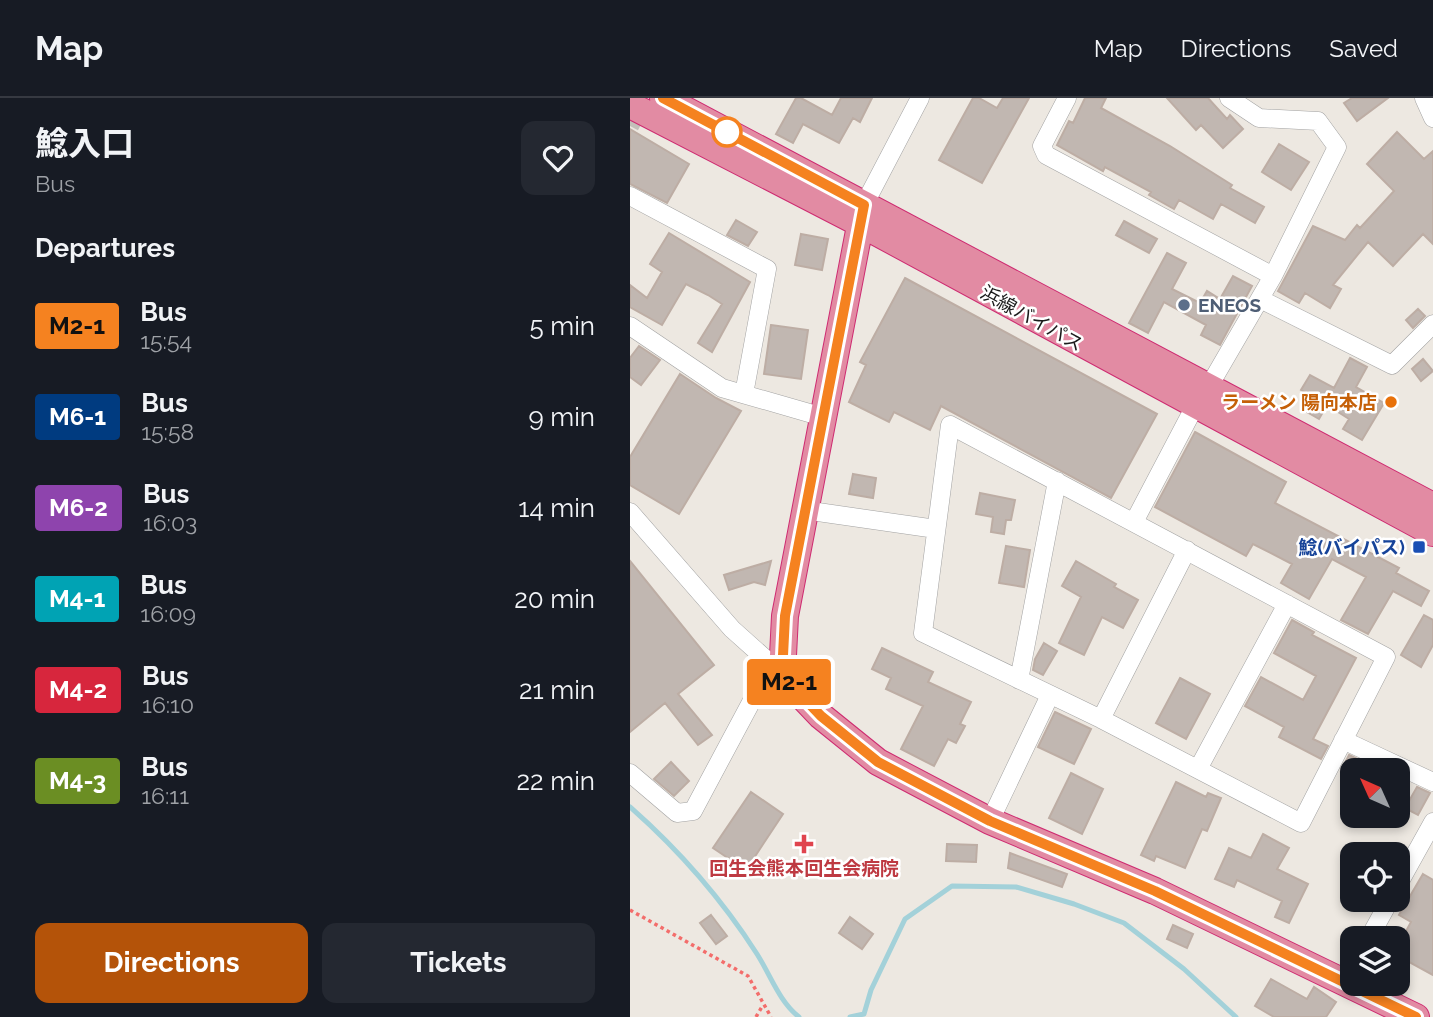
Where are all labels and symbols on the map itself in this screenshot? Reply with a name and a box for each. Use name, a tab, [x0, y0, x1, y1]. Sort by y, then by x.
unlabelled marker	[712, 117, 742, 147]
street label: 浜線バイパス	[977, 281, 1087, 355]
place label: ENEOS	[1198, 294, 1261, 316]
marker: ENEOS	[1176, 297, 1192, 313]
place label: ラーメン 陽向本店	[1221, 391, 1377, 413]
marker: ラーメン 陽向本店	[1383, 394, 1399, 410]
place label: 鯰(バイパス)	[1299, 536, 1405, 558]
marker: 鯰(バイパス)	[1411, 539, 1427, 555]
line badge: M2-1	[740, 659, 838, 705]
north arrow	[1340, 758, 1410, 828]
marker: 回生会熊本回生会病院	[794, 834, 814, 854]
place label: 回生会熊本回生会病院	[709, 857, 899, 879]

